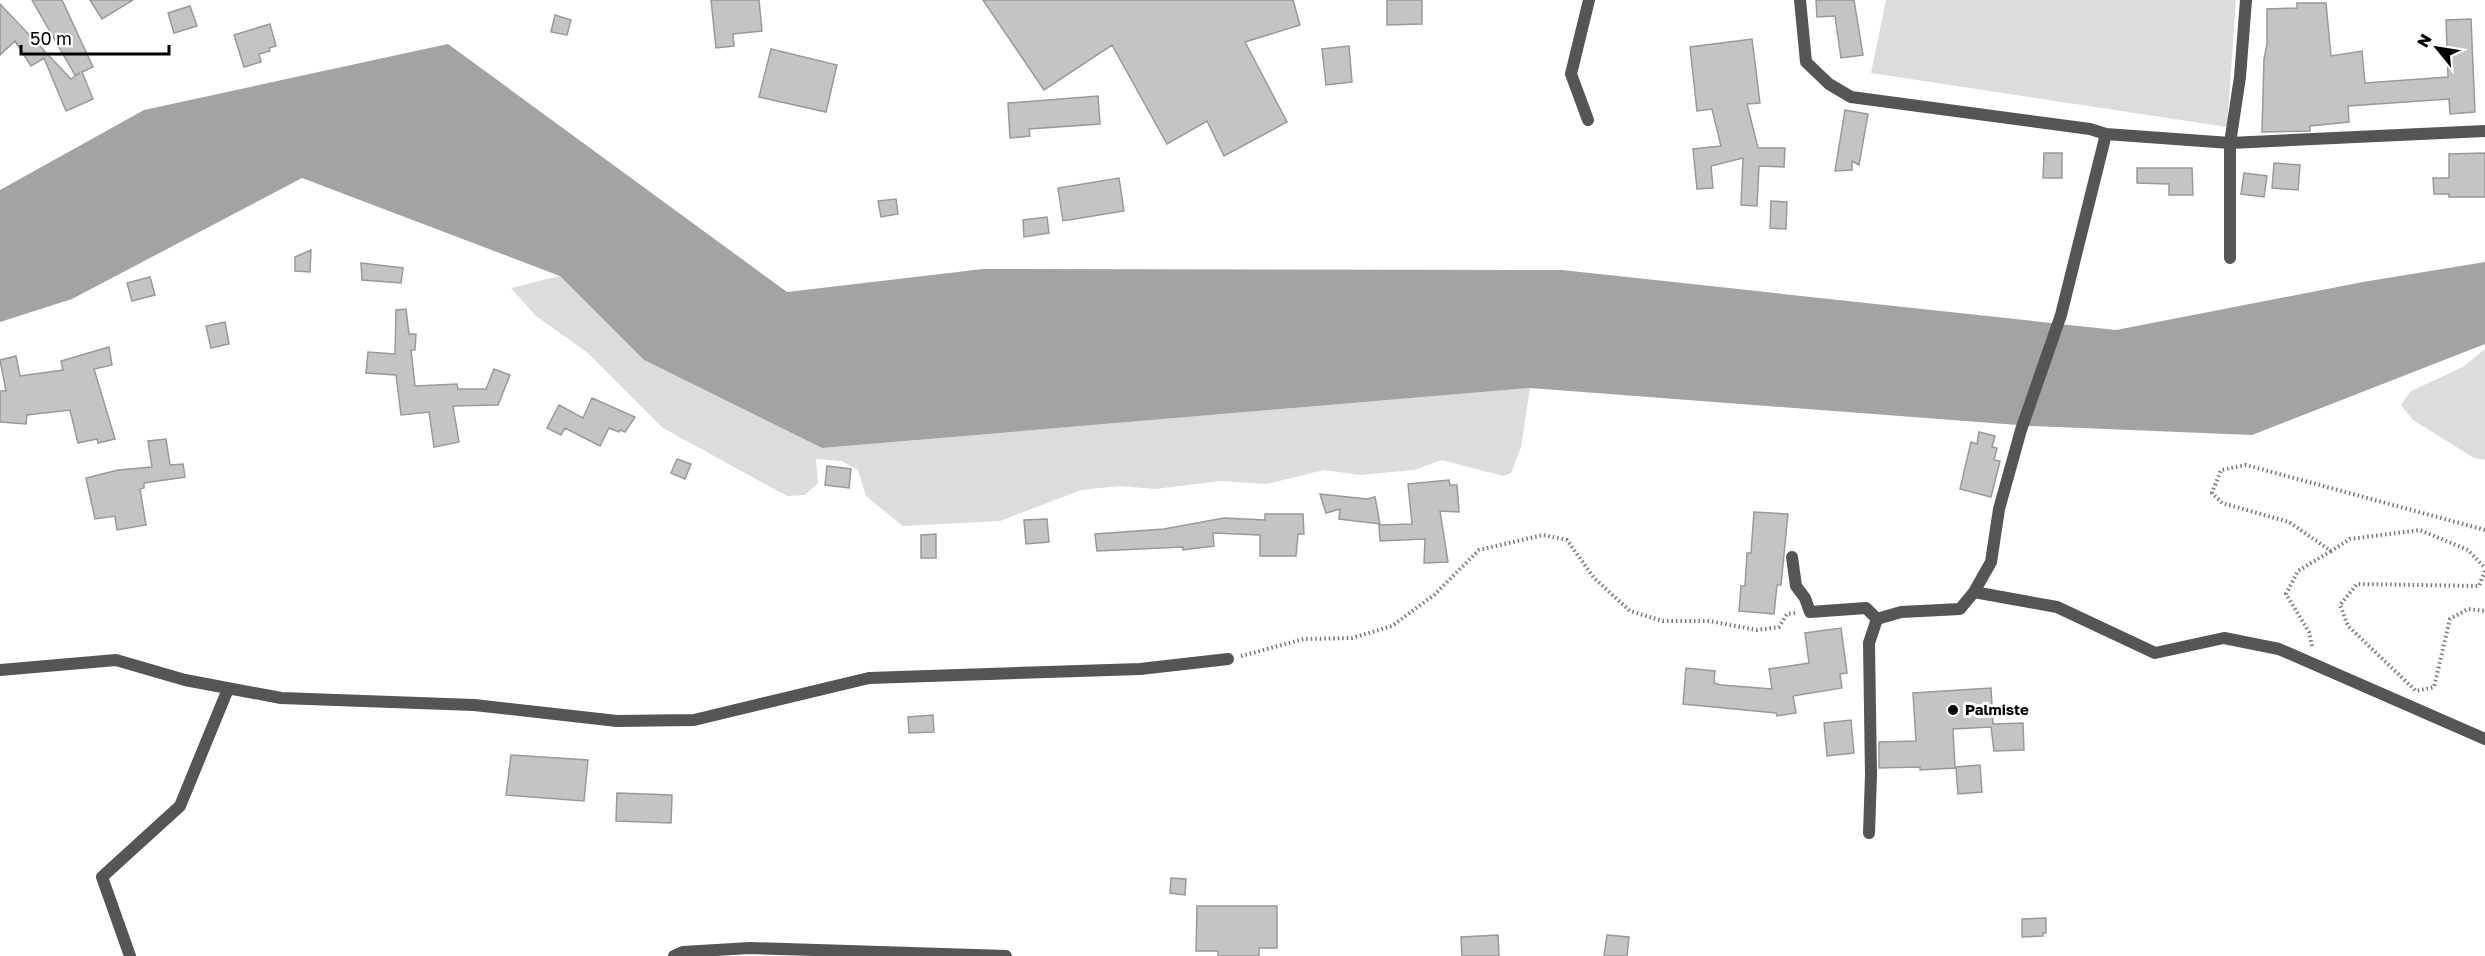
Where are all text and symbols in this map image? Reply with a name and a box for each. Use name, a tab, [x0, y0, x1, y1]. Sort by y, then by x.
scale bar	[21, 18, 170, 56]
north arrow	[2407, 18, 2467, 78]
text: 50 m	[30, 27, 72, 49]
text: N	[2412, 30, 2436, 51]
place label: Palmiste	[1965, 700, 2029, 718]
marker: Palmiste	[1946, 703, 1960, 717]

